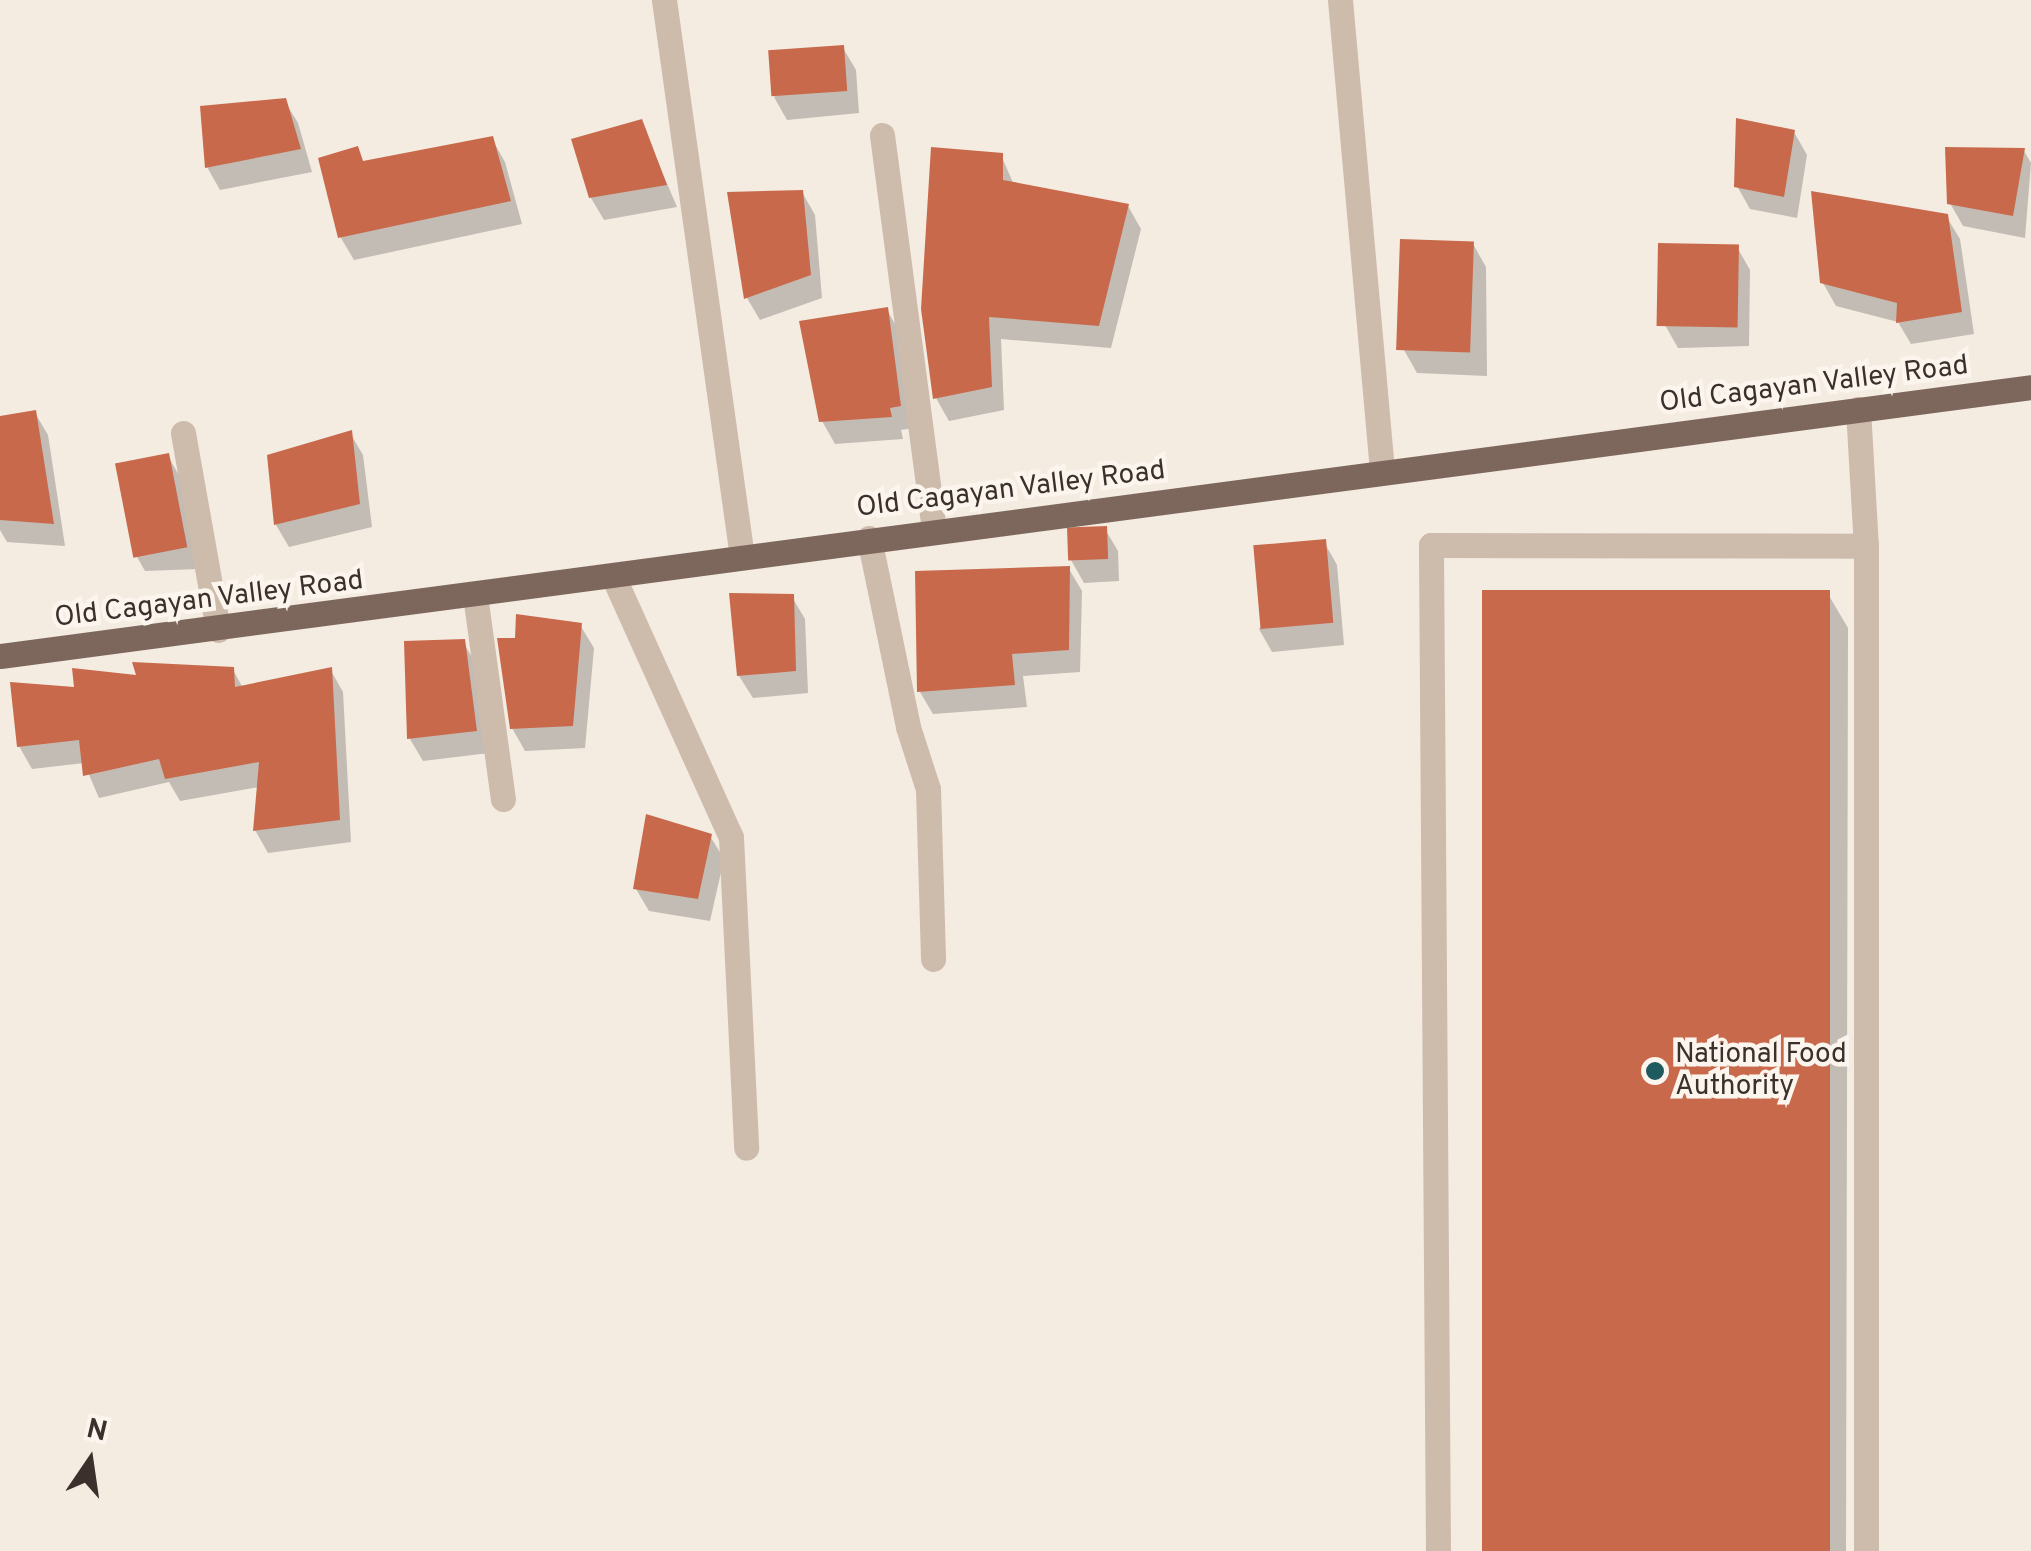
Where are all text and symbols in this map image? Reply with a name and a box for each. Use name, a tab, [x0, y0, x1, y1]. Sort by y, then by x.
street label: Old Cagayan Valley Road	[1657, 349, 1971, 421]
street label: Old Cagayan Valley Road	[854, 454, 1168, 526]
street label: Old Cagayan Valley Road	[52, 564, 366, 636]
place label: National Food Authority	[1675, 1038, 1847, 1104]
marker: National Food Authority	[1644, 1060, 1666, 1082]
north arrow	[40, 1411, 140, 1511]
text: N	[83, 1412, 111, 1452]

